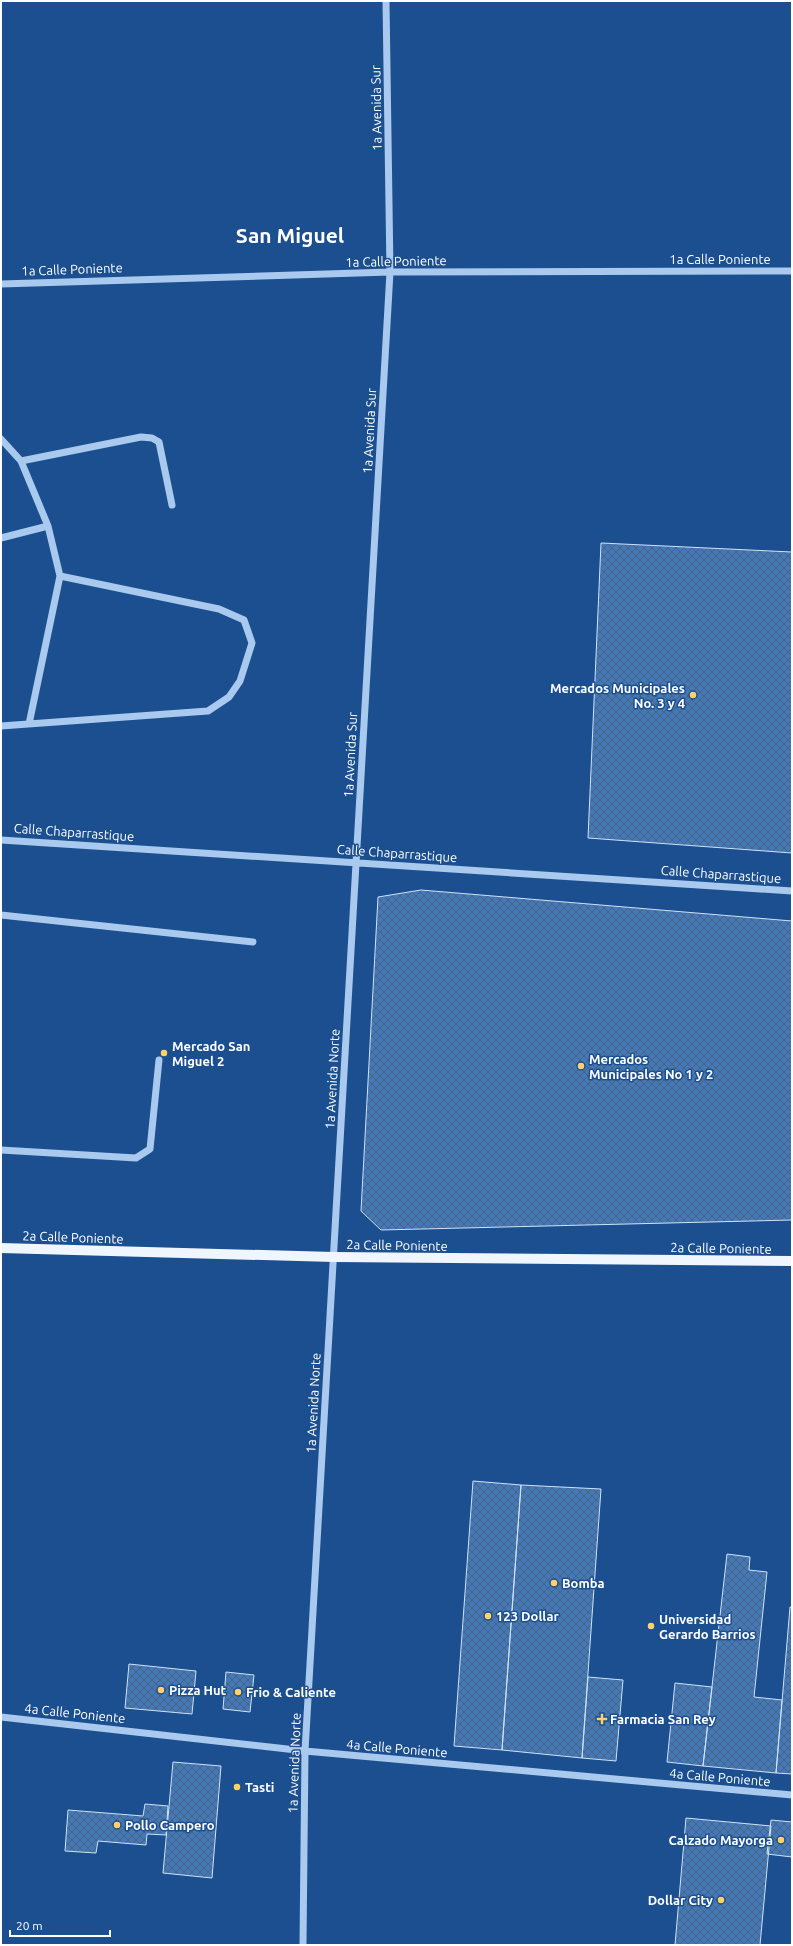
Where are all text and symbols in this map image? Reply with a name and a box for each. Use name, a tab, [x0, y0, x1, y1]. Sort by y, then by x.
street label: 1a Avenida Sur	[368, 65, 384, 151]
district label: San Miguel	[236, 223, 344, 247]
street label: 1a Calle Poniente	[669, 252, 771, 266]
street label: 1a Calle Poniente	[345, 253, 447, 269]
street label: 1a Calle Poniente	[21, 260, 123, 278]
street label: 1a Avenida Sur	[360, 388, 378, 474]
place label: Mercados Municipales No. 3 y 4	[550, 681, 685, 710]
marker: Mercados Municipales No. 3 y 4	[688, 690, 698, 700]
street label: 1a Avenida Sur	[341, 712, 359, 798]
street label: Calle Chaparrastique	[13, 821, 135, 843]
street label: Calle Chaparrastique	[336, 842, 458, 864]
street label: Calle Chaparrastique	[660, 863, 782, 885]
street label: 1a Avenida Norte	[322, 1028, 342, 1130]
place label: Mercado San Miguel 2	[172, 1039, 250, 1068]
marker: Mercado San Miguel 2	[159, 1048, 169, 1058]
place label: Mercados Municipales No 1 y 2	[589, 1052, 713, 1081]
marker: Mercados Municipales No 1 y 2	[576, 1061, 586, 1071]
street label: 2a Calle Poniente	[22, 1228, 124, 1246]
street label: 2a Calle Poniente	[346, 1237, 448, 1253]
street label: 2a Calle Poniente	[670, 1240, 772, 1256]
street label: 1a Avenida Norte	[303, 1352, 323, 1454]
place label: Bomba	[562, 1576, 605, 1590]
marker: Bomba	[549, 1578, 559, 1588]
place label: 123 Dollar	[496, 1609, 559, 1623]
marker: 123 Dollar	[483, 1611, 493, 1621]
place label: Universidad Gerardo Barrios	[659, 1612, 756, 1641]
marker: Universidad Gerardo Barrios	[646, 1621, 656, 1631]
place label: Pizza Hut	[169, 1683, 227, 1697]
marker: Pizza Hut	[156, 1685, 166, 1695]
place label: Frio & Caliente	[246, 1685, 336, 1699]
marker: Frio & Caliente	[233, 1687, 243, 1697]
street label: 4a Calle Poniente	[24, 1701, 126, 1725]
street label: 1a Avenida Norte	[285, 1712, 303, 1814]
place label: Farmacia San Rey	[610, 1712, 716, 1726]
marker: Farmacia San Rey	[597, 1714, 607, 1724]
street label: 4a Calle Poniente	[346, 1737, 448, 1759]
street label: 4a Calle Poniente	[669, 1766, 771, 1788]
place label: Tasti	[245, 1780, 274, 1794]
marker: Tasti	[232, 1782, 242, 1792]
place label: Pollo Campero	[125, 1818, 215, 1832]
marker: Pollo Campero	[112, 1820, 122, 1830]
place label: Calzado Mayorga	[668, 1833, 773, 1847]
marker: Calzado Mayorga	[776, 1835, 786, 1845]
place label: Dollar City	[648, 1893, 713, 1907]
marker: Dollar City	[716, 1895, 726, 1905]
scale bar	[10, 1912, 110, 1938]
text: 20 m	[16, 1919, 43, 1932]

